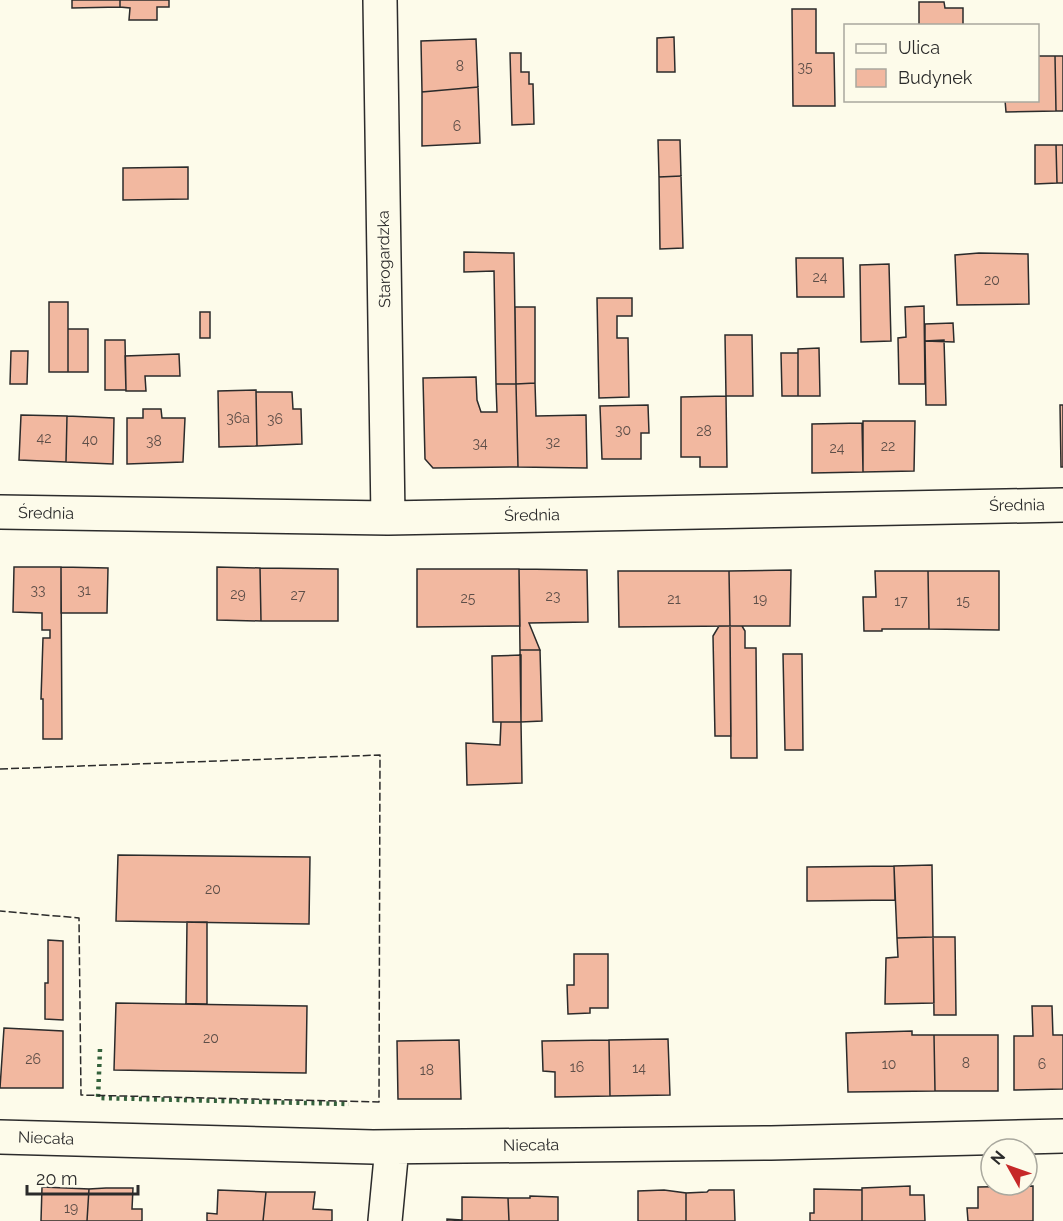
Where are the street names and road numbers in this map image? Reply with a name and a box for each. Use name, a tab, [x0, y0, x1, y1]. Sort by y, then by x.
street label: Starogardzka	[374, 210, 394, 308]
street label: Średnia	[989, 494, 1045, 515]
street label: Średnia	[18, 502, 74, 523]
street label: Średnia	[504, 504, 560, 525]
street label: Niecała	[18, 1128, 74, 1148]
street label: Niecała	[503, 1135, 559, 1155]

